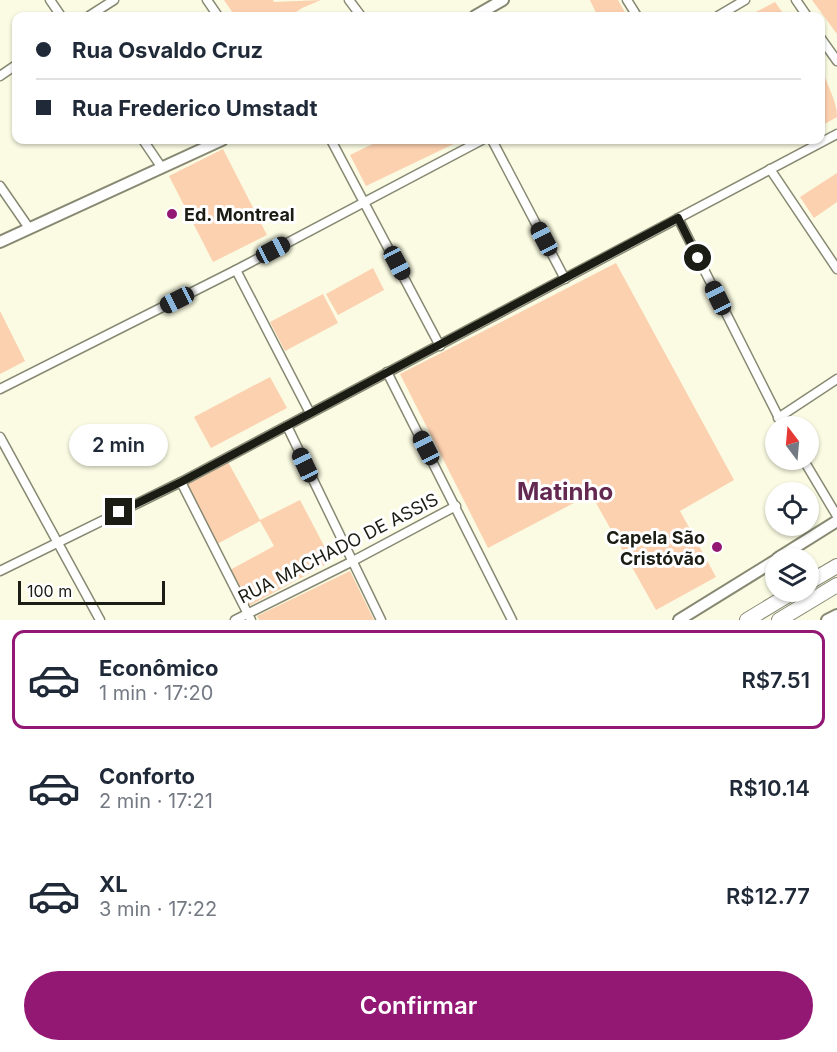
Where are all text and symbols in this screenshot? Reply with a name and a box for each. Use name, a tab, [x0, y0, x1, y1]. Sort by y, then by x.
text: Rua Osvaldo Cruz	[72, 37, 263, 63]
text: Rua Frederico Umstadt	[72, 95, 318, 121]
place label: Ed. Montreal	[184, 204, 295, 225]
marker: Ed. Montreal	[165, 207, 179, 221]
car	[528, 219, 560, 259]
car	[253, 234, 293, 266]
car	[381, 243, 413, 283]
route start	[684, 244, 711, 271]
car	[702, 278, 734, 318]
car	[157, 284, 197, 316]
north arrow	[765, 416, 819, 470]
map controls	[765, 416, 819, 602]
callout: 2 min	[70, 425, 168, 467]
car	[410, 428, 442, 468]
text: 2 min	[92, 433, 145, 457]
car	[289, 445, 321, 485]
district label: Matinho	[517, 477, 613, 506]
button: locate	[765, 482, 819, 536]
street label: RUA MACHADO DE ASSIS	[234, 488, 442, 608]
route end	[105, 498, 132, 525]
place label: Capela São Cristóvão	[606, 527, 705, 569]
marker: Capela São Cristóvão	[710, 540, 724, 554]
button: layers	[765, 548, 819, 602]
scale bar	[18, 578, 165, 606]
text: 100 m	[27, 581, 72, 601]
icon: car	[27, 653, 81, 707]
text: Econômico	[99, 655, 218, 681]
text: R$7.51	[741, 667, 810, 693]
text: 1 min · 17:20	[99, 681, 213, 705]
icon: car	[27, 761, 81, 815]
text: Conforto	[99, 763, 195, 789]
text: R$10.14	[729, 775, 810, 801]
text: 2 min · 17:21	[99, 789, 213, 813]
icon: car	[27, 869, 81, 923]
text: XL	[99, 871, 128, 897]
text: R$12.77	[726, 883, 810, 909]
text: 3 min · 17:22	[99, 897, 217, 921]
button: Confirmar	[24, 971, 813, 1040]

